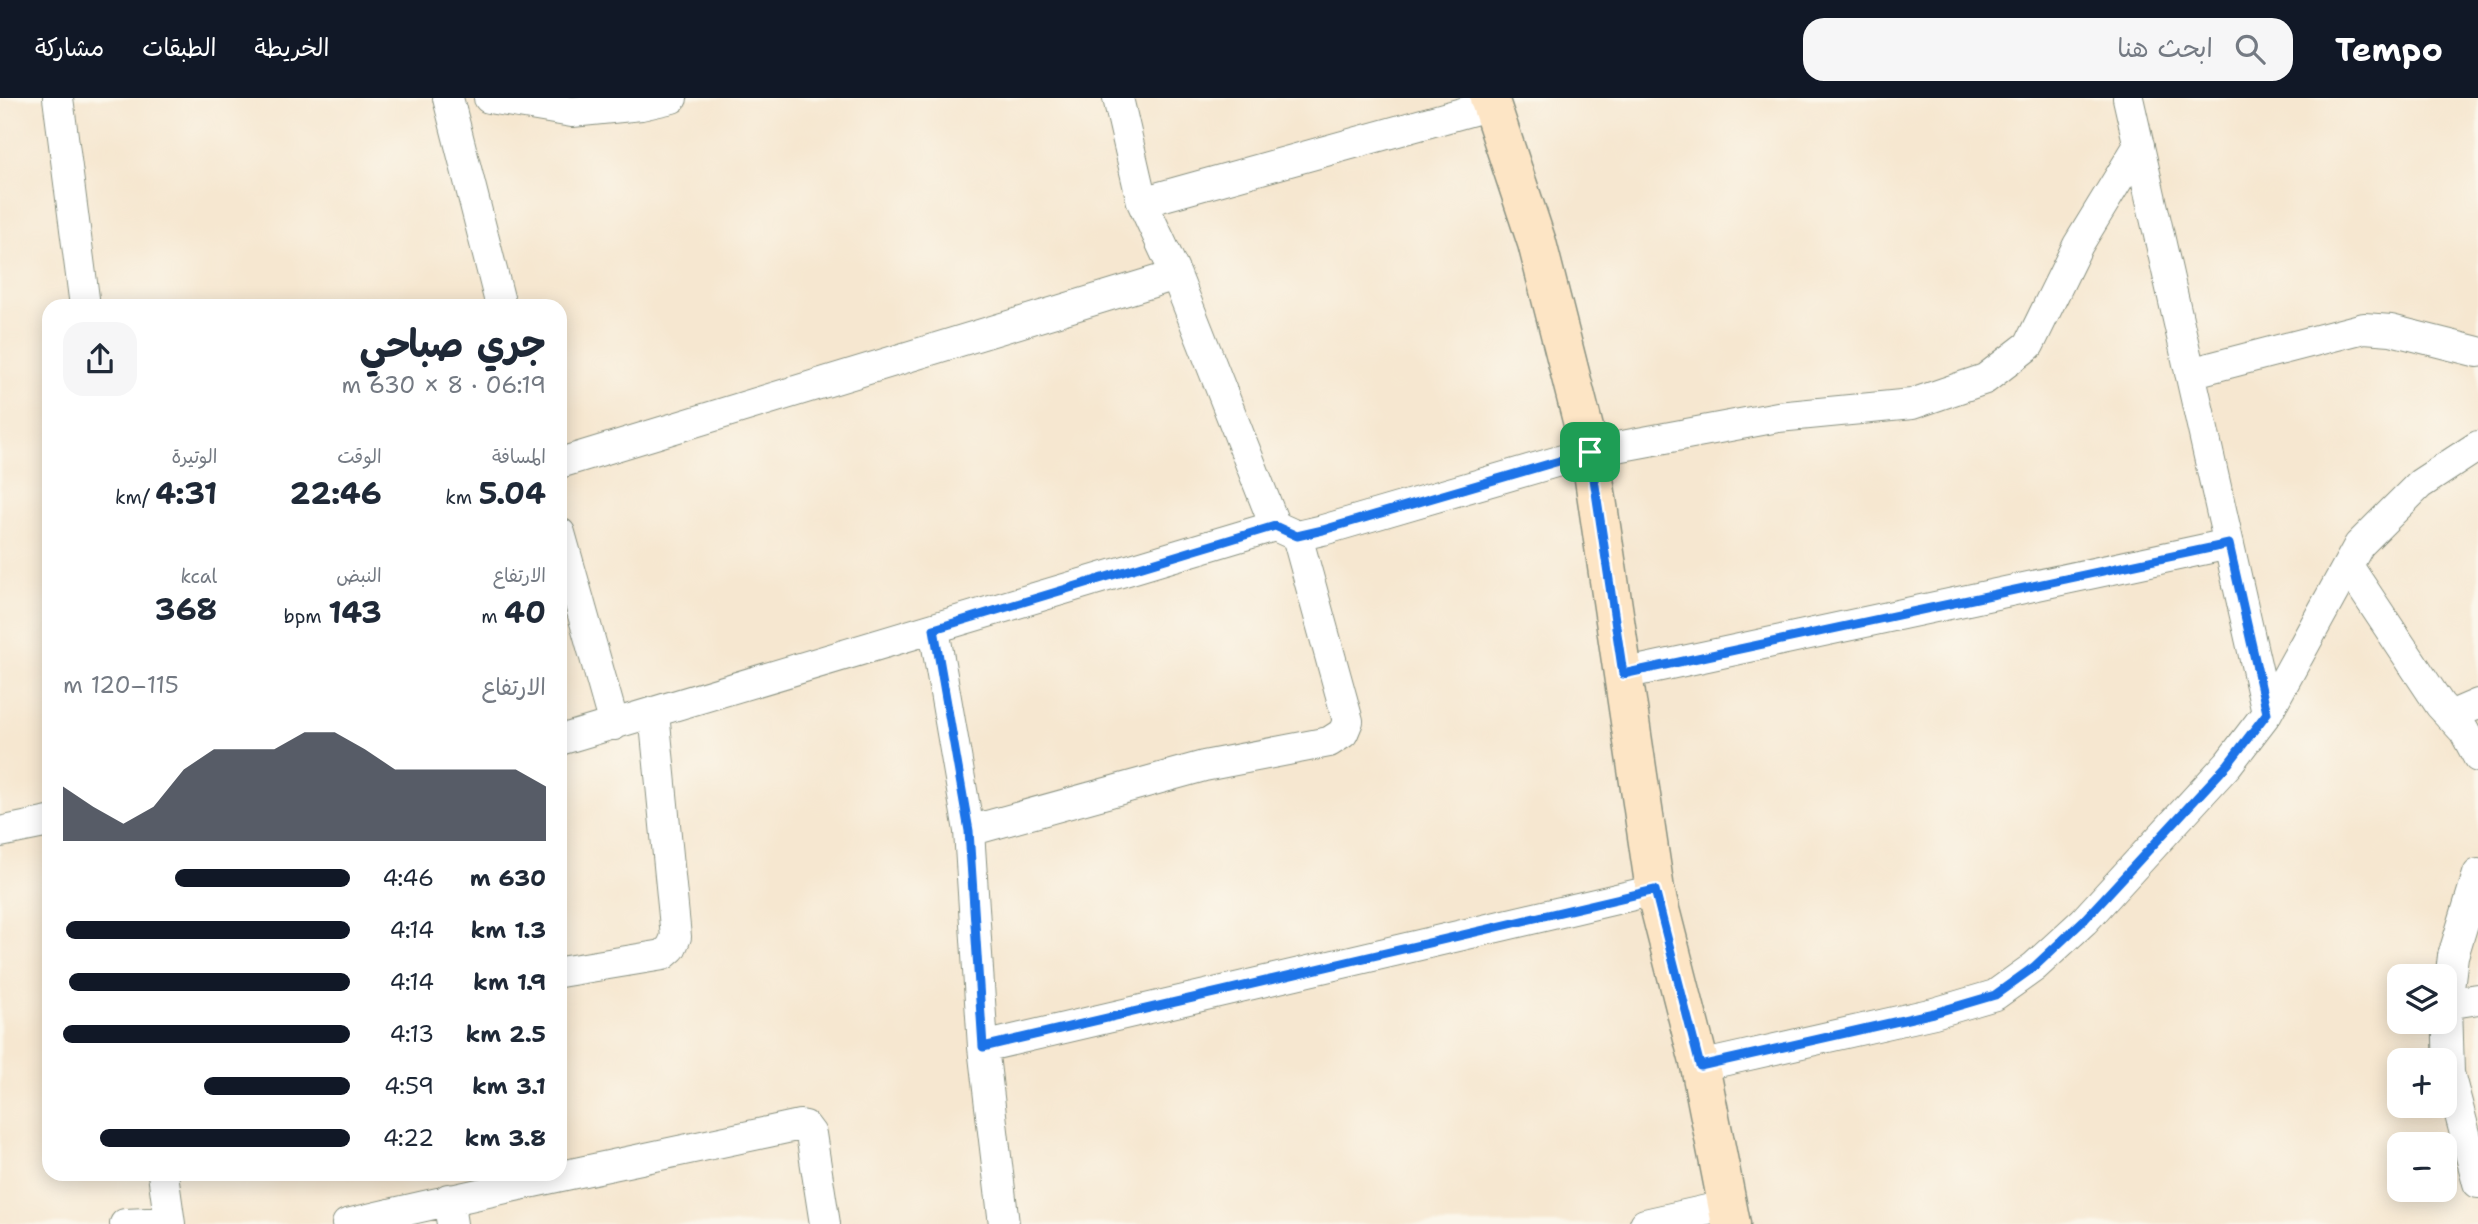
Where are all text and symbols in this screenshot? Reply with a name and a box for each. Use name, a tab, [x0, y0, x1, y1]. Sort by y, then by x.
search box	[1803, 18, 2293, 81]
text: Tempo	[2335, 27, 2443, 72]
text: ابحث هنا	[2117, 30, 2213, 65]
icon: search	[2231, 30, 2269, 68]
text: مشاركة	[35, 32, 104, 64]
text: الطبقات	[142, 32, 217, 64]
text: الخريطة	[255, 32, 329, 64]
text: جري صباحي	[359, 318, 546, 369]
button: share	[63, 322, 137, 396]
text: 06:19 · 8 × 630 m	[341, 370, 546, 400]
pin	[1560, 422, 1620, 482]
icon: arrive	[1571, 433, 1609, 471]
text: الوتيرة	[171, 444, 217, 469]
text: الوقت	[337, 444, 382, 469]
text: المسافة	[492, 444, 546, 469]
text: 4:31	[155, 473, 217, 514]
text: 22:46	[290, 473, 382, 514]
text: 5.04	[479, 473, 546, 514]
text: /km	[115, 485, 155, 510]
text: km	[445, 485, 479, 510]
text: النبض	[336, 563, 382, 588]
text: الارتفاع	[493, 563, 546, 588]
text: kcal	[180, 564, 217, 589]
text: 368	[155, 589, 217, 630]
text: 143	[328, 592, 382, 633]
text: 40	[504, 592, 546, 633]
text: bpm	[283, 604, 328, 629]
text: m	[481, 604, 504, 629]
text: 115–120 m	[63, 670, 179, 700]
text: الارتفاع	[482, 672, 546, 702]
text: 4:46	[382, 863, 434, 893]
text: 630 m	[470, 863, 546, 893]
text: 4:14	[389, 915, 434, 945]
text: 1.3 km	[471, 915, 546, 945]
map controls	[2387, 964, 2457, 1202]
button: layers	[2387, 964, 2457, 1034]
text: 4:14	[389, 967, 434, 997]
text: 1.9 km	[473, 967, 546, 997]
text: 4:13	[390, 1019, 434, 1049]
text: 2.5 km	[465, 1019, 546, 1049]
button: +	[2387, 1048, 2457, 1118]
text: 4:59	[384, 1071, 434, 1101]
text: 3.1 km	[472, 1071, 546, 1101]
text: 4:22	[383, 1123, 434, 1153]
text: 3.8 km	[465, 1123, 546, 1153]
button: −	[2387, 1132, 2457, 1202]

